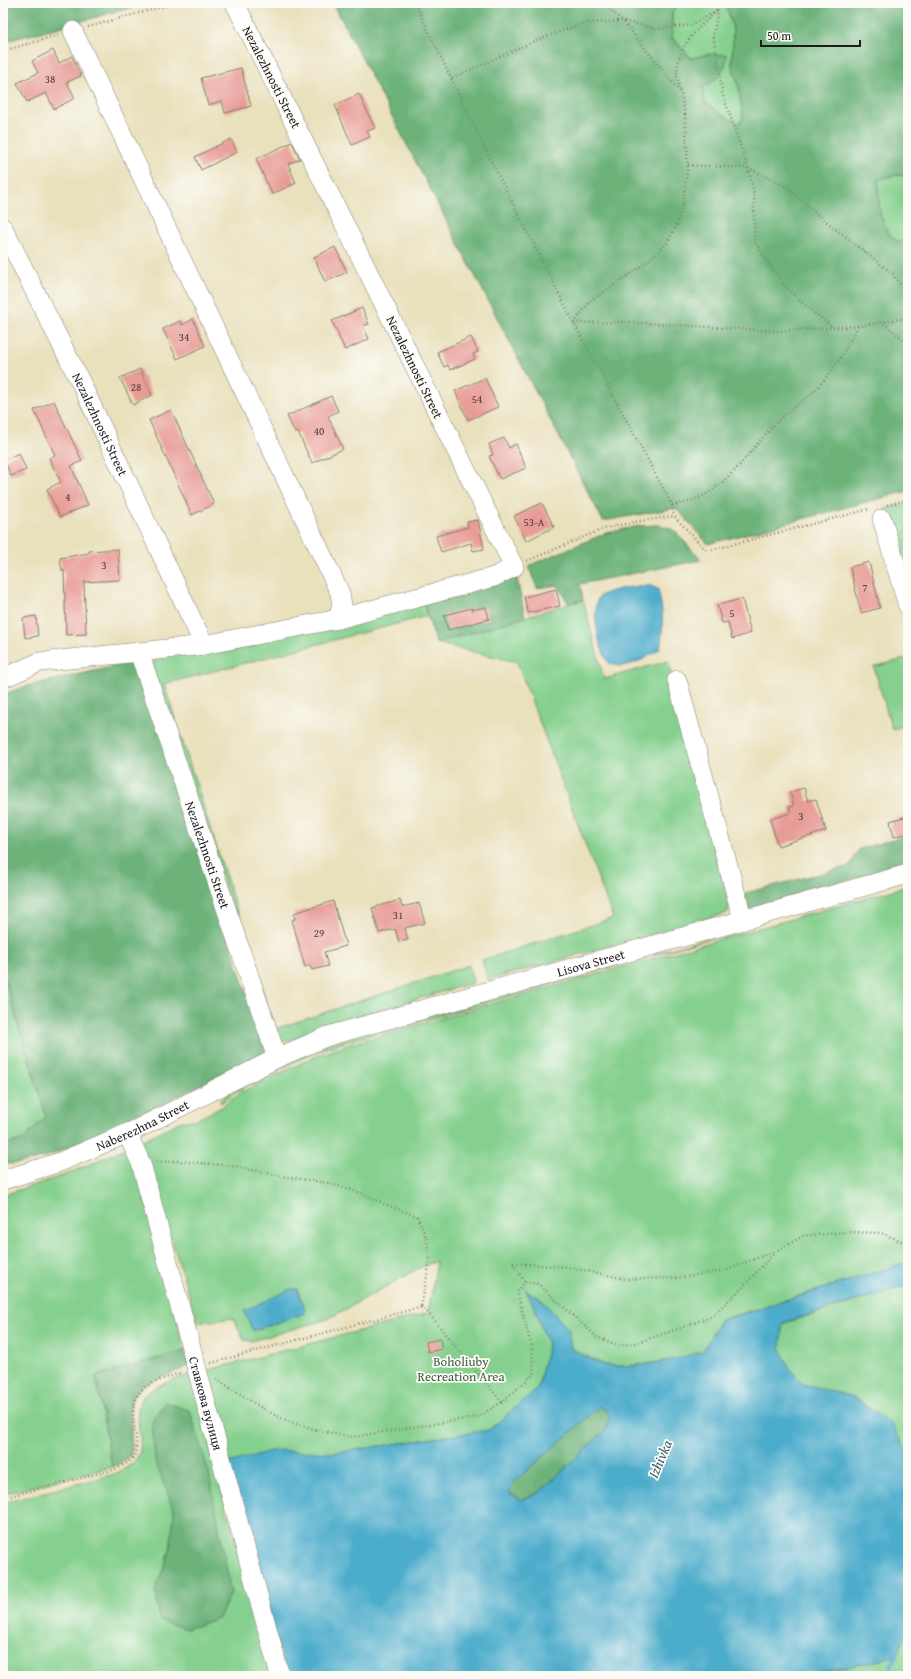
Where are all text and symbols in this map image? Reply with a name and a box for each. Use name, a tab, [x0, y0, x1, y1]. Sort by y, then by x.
scale bar	[761, 22, 860, 48]
street label: Nezalezhnosti Street	[238, 23, 306, 132]
text: 50 m	[767, 27, 791, 44]
house number: 38	[45, 71, 55, 87]
street label: Nezalezhnosti Street	[381, 313, 448, 422]
house number: 34	[179, 329, 189, 345]
street label: Nezalezhnosti Street	[67, 369, 133, 480]
house number: 28	[131, 379, 141, 395]
house number: 54	[472, 391, 482, 407]
house number: 40	[314, 423, 324, 439]
house number: 4	[65, 489, 71, 505]
house number: 53-А	[523, 514, 545, 530]
house number: 3	[101, 557, 107, 573]
house number: 7	[862, 579, 868, 595]
house number: 5	[729, 605, 735, 621]
street label: Nezalezhnosti Street	[180, 799, 235, 912]
house number: 3	[798, 808, 804, 824]
house number: 31	[393, 907, 403, 923]
house number: 29	[314, 925, 324, 941]
street label: Lisova Street	[555, 944, 628, 982]
street label: Naberezhna Street	[93, 1095, 193, 1156]
park label: Boholiuby Recreation Area	[417, 1352, 505, 1386]
street label: Ставкова вулиця	[184, 1354, 228, 1453]
water label: Izhivka	[643, 1437, 677, 1481]

